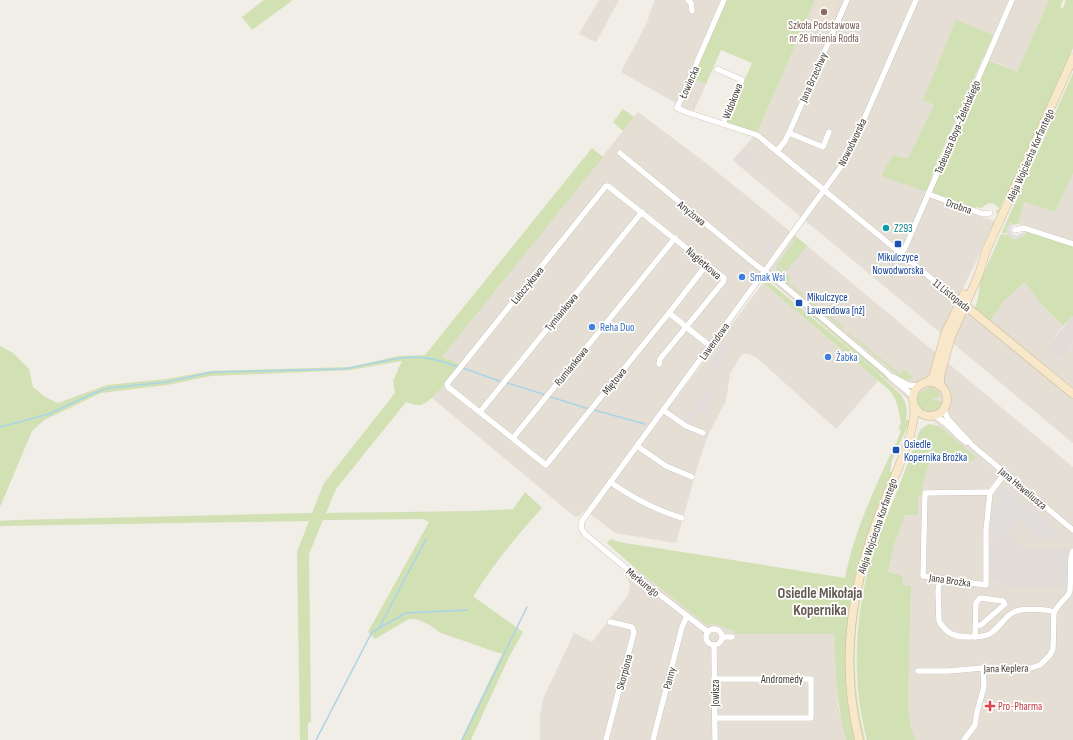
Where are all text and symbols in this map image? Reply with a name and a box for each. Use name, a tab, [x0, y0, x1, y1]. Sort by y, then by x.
marker: Szkoła Podstawowa nr 26 imienia Rodła	[819, 7, 829, 17]
place label: Szkoła Podstawowa nr 26 imienia Rodła	[788, 19, 860, 45]
street label: Jana Brzechwy	[796, 50, 830, 105]
street label: Łowiecka	[676, 64, 702, 101]
street label: Tadeusza Boya-Żeleńskiego	[931, 78, 983, 176]
street label: Widokowa	[720, 81, 745, 121]
street label: Aleja Wojciecha Korfantego	[1004, 106, 1057, 204]
street label: Nowodworska	[835, 116, 870, 168]
street label: Drobna	[944, 196, 973, 217]
street label: Anyżowa	[674, 197, 708, 229]
place label: Z293	[894, 222, 913, 235]
marker: Z293	[881, 223, 891, 233]
marker: Mikulczyce Nowodworska	[893, 239, 903, 249]
street label: Nagietkowa	[683, 244, 724, 282]
place label: Mikulczyce Nowodworska	[872, 251, 924, 277]
street label: Lubczykowa	[508, 264, 546, 307]
place label: Smak Wsi	[750, 271, 785, 284]
marker: Smak Wsi	[737, 272, 747, 282]
street label: 11 Listopada	[930, 276, 973, 315]
street label: Tymiankowa	[542, 291, 581, 334]
place label: Mikulczyce Lawendowa [nż]	[807, 291, 865, 317]
marker: Mikulczyce Lawendowa [nż]	[794, 298, 804, 308]
street label: Lawendowa	[697, 320, 732, 362]
place label: Reha Duo	[600, 321, 635, 334]
marker: Reha Duo	[587, 322, 597, 332]
street label: Rumiankowa	[552, 344, 591, 388]
place label: Żabka	[836, 350, 858, 364]
marker: Żabka	[823, 352, 833, 362]
street label: Miętowa	[600, 365, 629, 397]
place label: Osiedle Kopernika Brożka	[904, 438, 967, 464]
marker: Osiedle Kopernika Brożka	[891, 445, 901, 455]
street label: Jana Heweliusza	[995, 464, 1049, 512]
street label: Aleja Wojciecha Korfantego	[855, 476, 900, 577]
street label: Merkurego	[623, 565, 662, 600]
street label: Jana Brożka	[927, 571, 972, 590]
district label: Osiedle Mikołaja Kopernika	[778, 584, 862, 620]
street label: Skorpiona	[613, 653, 635, 691]
street label: Jana Keplera	[983, 662, 1028, 675]
street label: Panny	[660, 665, 679, 691]
street label: Andromedy	[760, 673, 804, 686]
street label: Jowisza	[709, 680, 722, 707]
place label: Pro-Pharma	[998, 700, 1042, 713]
marker: Pro-Pharma	[985, 701, 995, 711]

